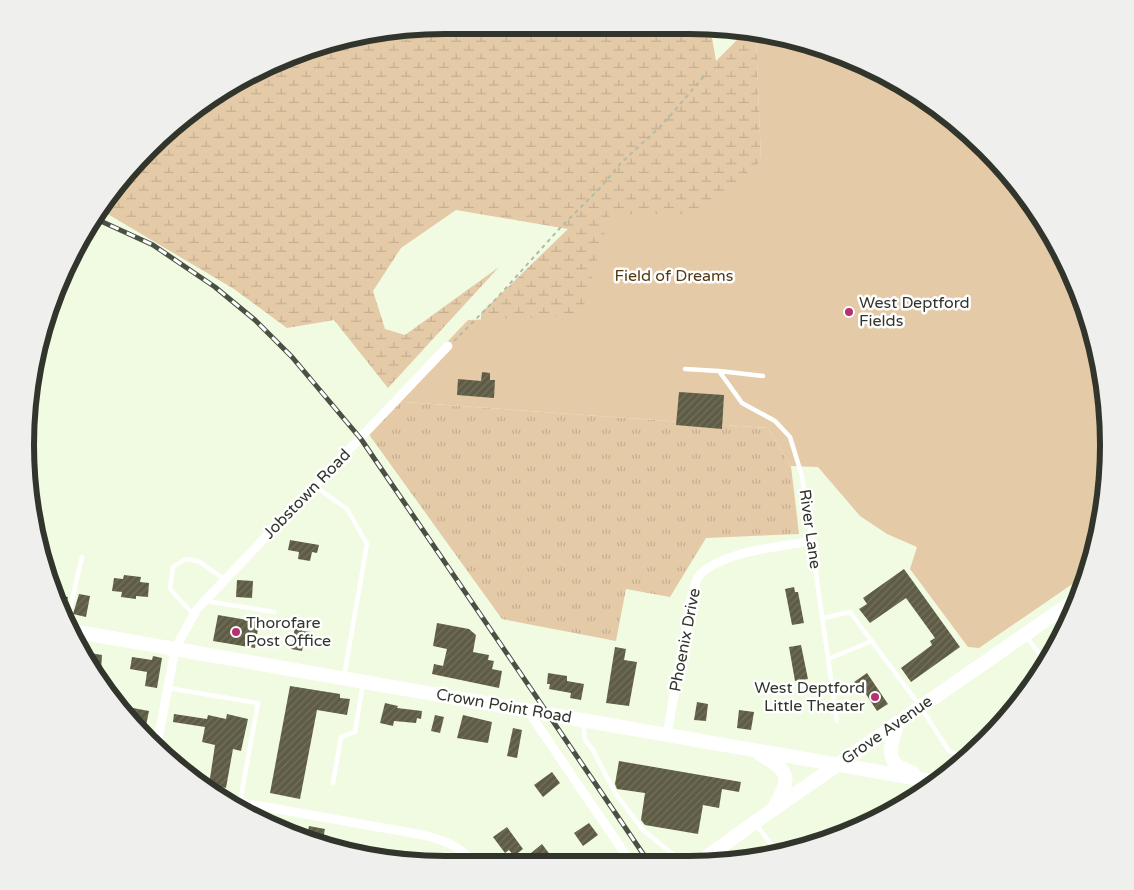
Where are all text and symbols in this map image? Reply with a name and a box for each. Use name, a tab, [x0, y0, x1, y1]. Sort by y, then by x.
park label: Field of Dreams	[615, 266, 733, 286]
place label: West Deptford Fields	[859, 293, 970, 331]
marker: West Deptford Fields	[843, 306, 855, 318]
street label: Jobstown Road	[259, 445, 355, 543]
street label: River Lane	[795, 488, 825, 570]
street label: Phoenix Drive	[665, 586, 705, 694]
place label: Thorofare Post Office	[246, 613, 331, 651]
marker: Thorofare Post Office	[230, 626, 242, 638]
place label: West Deptford Little Theater	[754, 678, 866, 716]
street label: Crown Point Road	[435, 684, 573, 728]
street label: Grove Avenue	[838, 691, 936, 769]
marker: West Deptford Little Theater	[869, 691, 881, 703]

